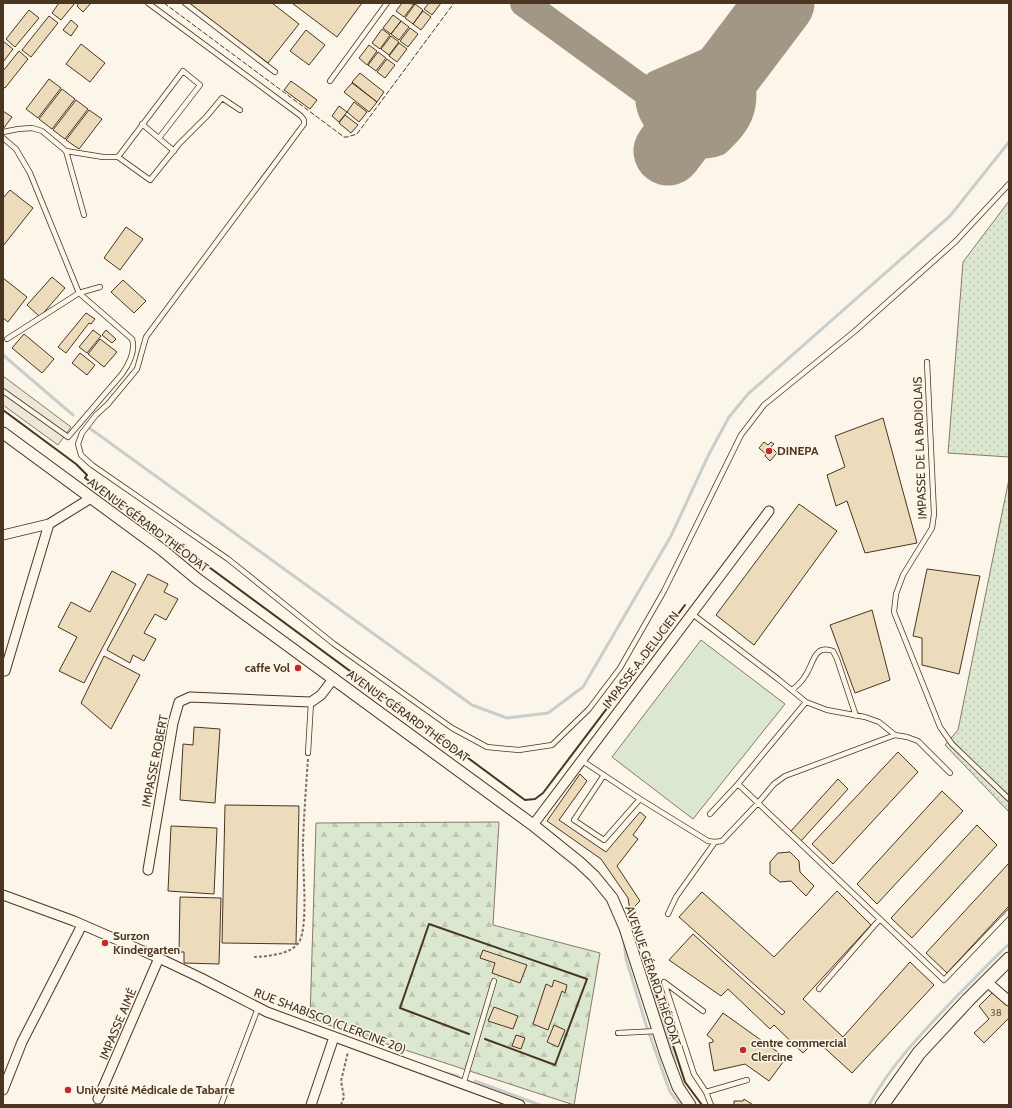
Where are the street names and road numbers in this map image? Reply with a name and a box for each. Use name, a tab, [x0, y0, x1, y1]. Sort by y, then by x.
street label: IMPASSE DE LA BADIOLAIS	[910, 376, 929, 520]
street label: AVENUE GÉRARD THÉODAT	[85, 474, 212, 575]
street label: IMPASSE A. DELUCIEN	[599, 608, 682, 711]
street label: AVENUE GÉRARD THÉODAT	[344, 666, 473, 765]
street label: IMPASSE ROBERT	[138, 713, 171, 808]
street label: AVENUE GÉRARD THÉODAT	[622, 904, 685, 1049]
street label: IMPASSE AIMÉ	[96, 985, 140, 1062]
street label: RUE SHABISCO (CLERCINE 20)	[252, 985, 408, 1056]

